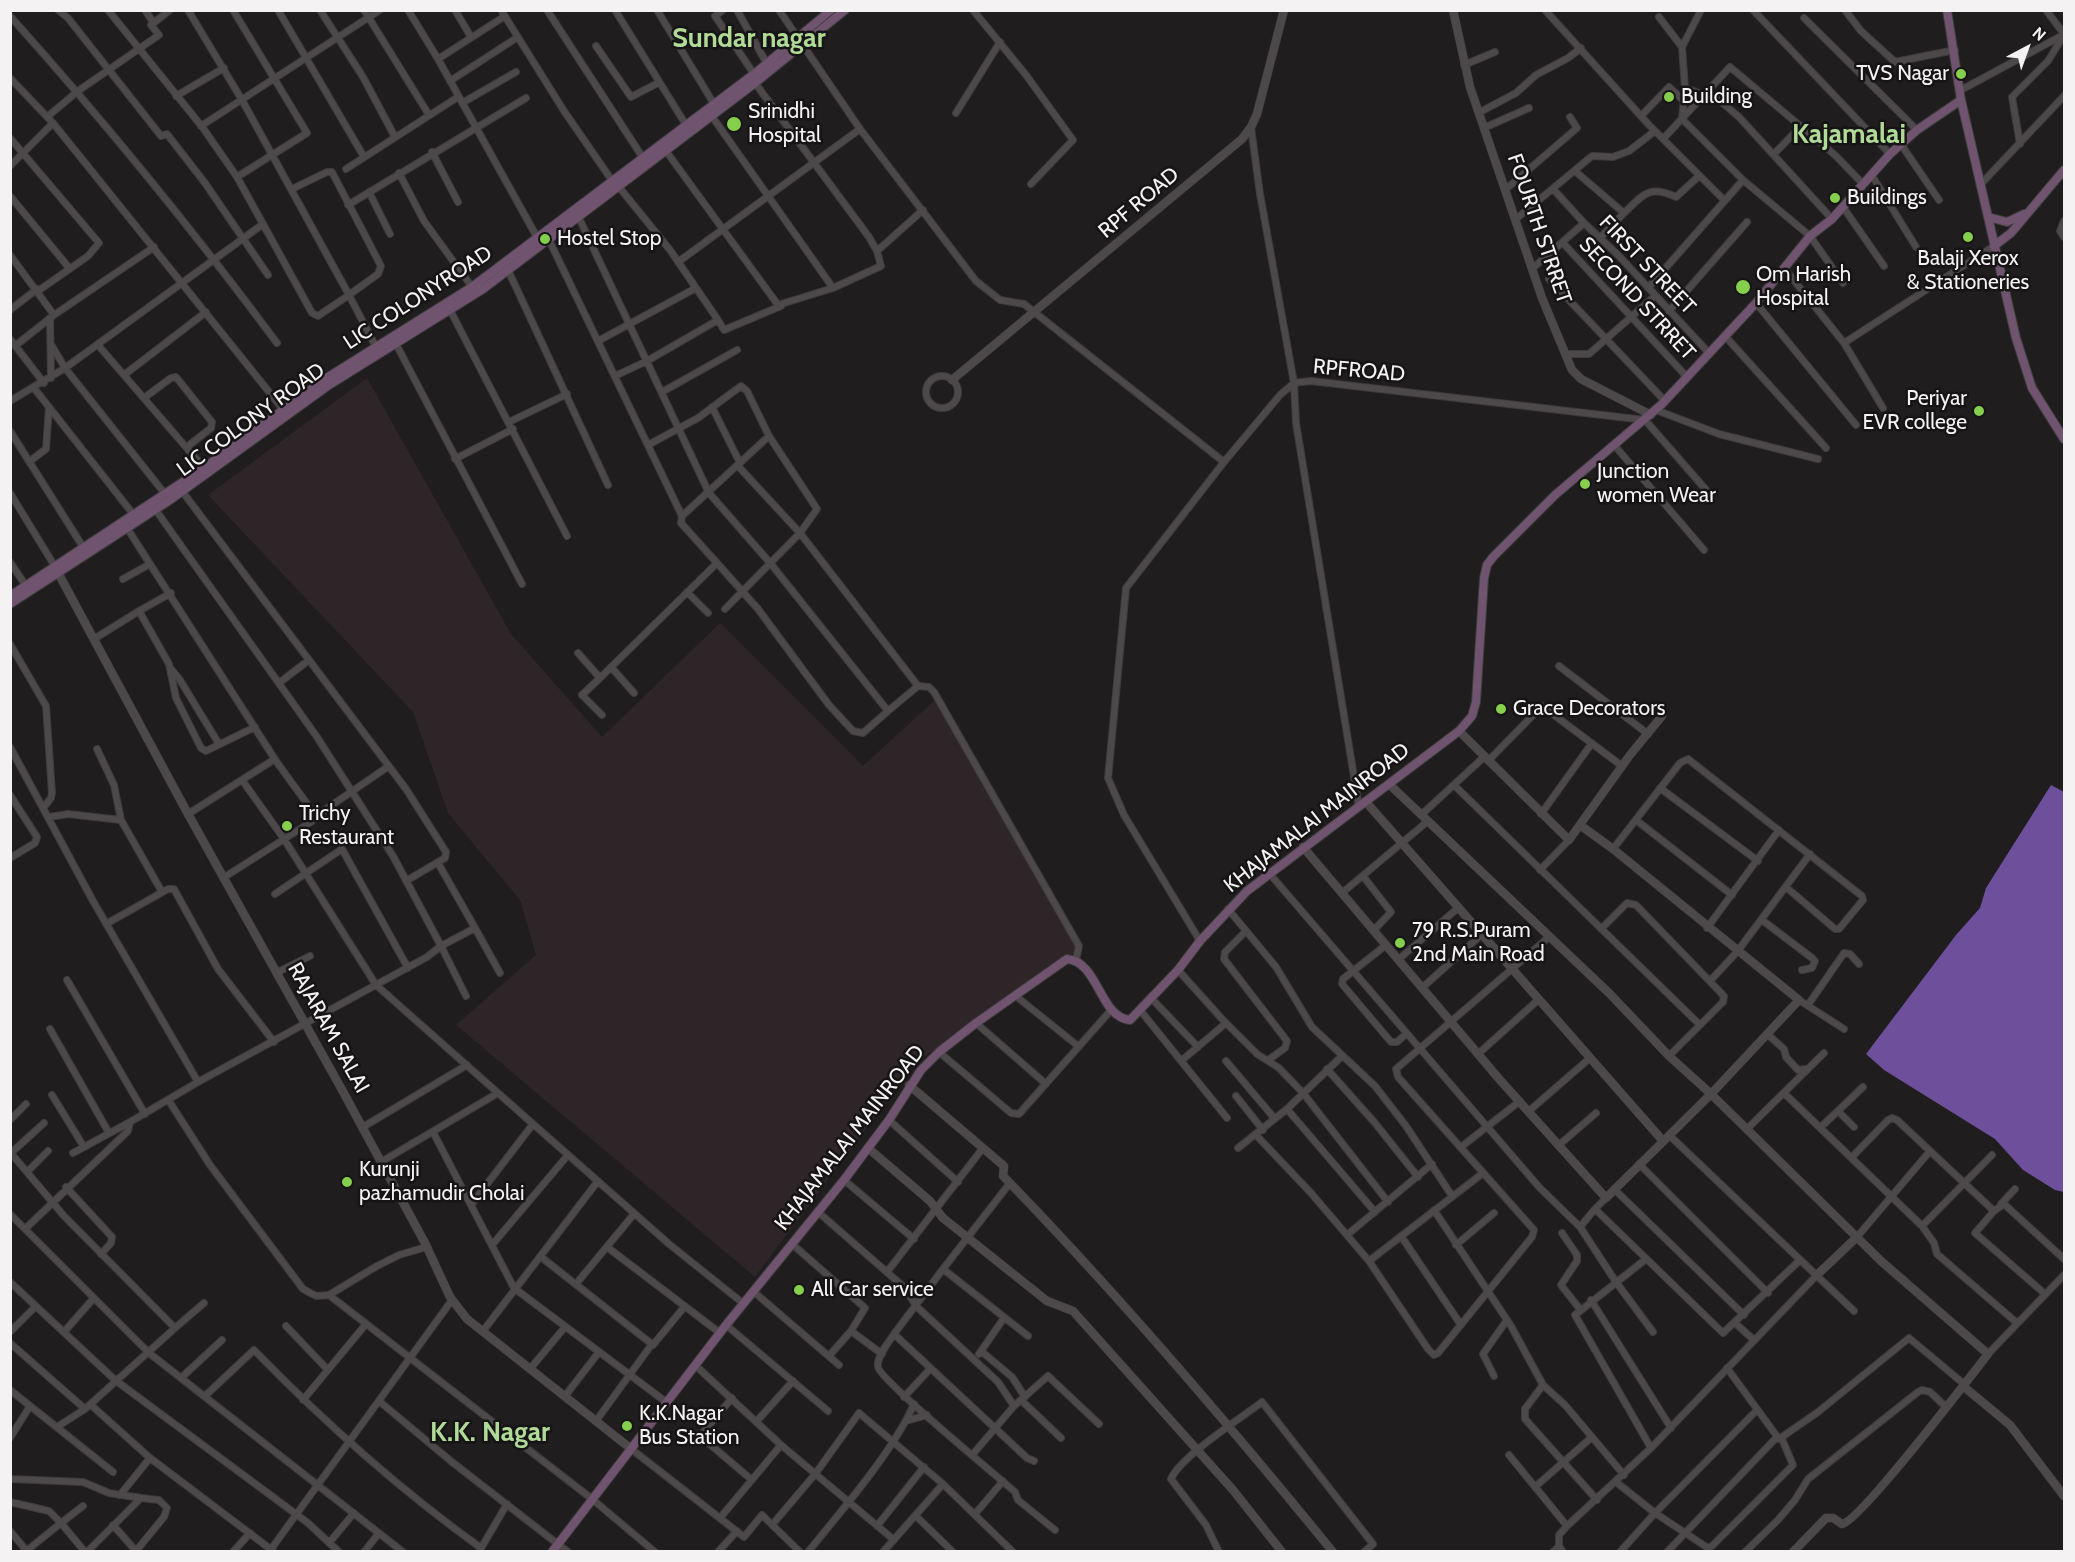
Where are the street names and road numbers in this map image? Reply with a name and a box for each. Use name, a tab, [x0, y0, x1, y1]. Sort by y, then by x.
street label: FOURTH STRRET	[1502, 151, 1576, 307]
street label: RPF ROAD	[1094, 162, 1184, 244]
street label: FIRST STREET	[1594, 210, 1700, 320]
street label: SECOND STRRET	[1574, 232, 1700, 366]
street label: LIC COLONYROAD	[339, 241, 497, 355]
street label: RPFROAD	[1312, 354, 1406, 388]
street label: LIC COLONY ROAD	[172, 358, 330, 482]
street label: KHAJAMALAI MAINROAD	[1219, 738, 1415, 898]
street label: RAJARAM SALAI	[282, 958, 374, 1098]
street label: KHAJAMALAI MAINROAD	[770, 1040, 930, 1236]

